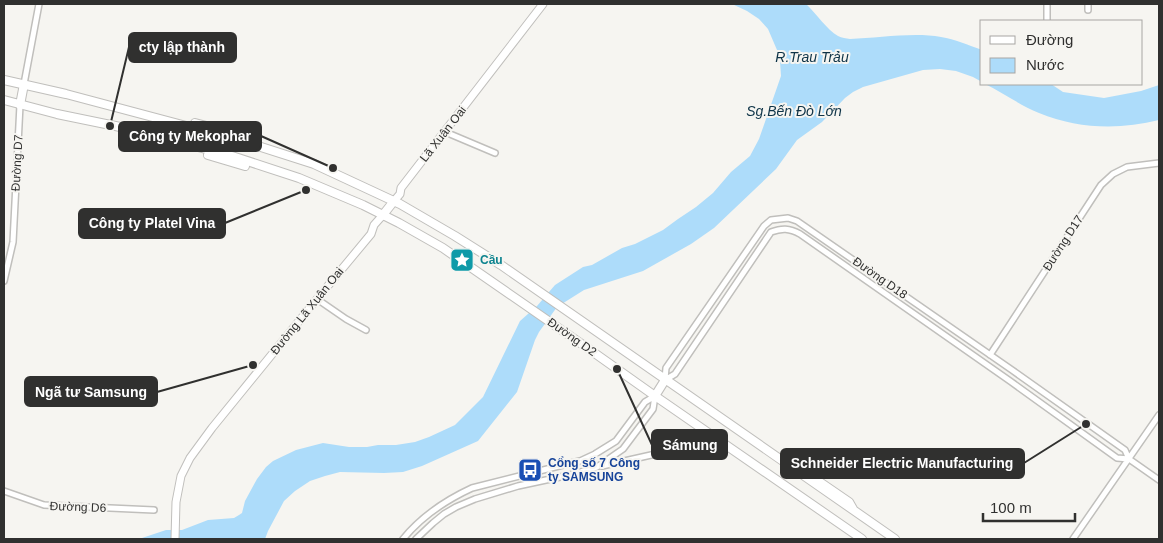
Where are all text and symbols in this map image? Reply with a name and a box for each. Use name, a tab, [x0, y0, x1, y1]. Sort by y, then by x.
legend	[980, 20, 1143, 85]
text: Đường	[1026, 31, 1073, 48]
callout: cty lập thành	[129, 33, 236, 62]
text: cty lập thành	[139, 39, 225, 55]
water label: R.Trau Trảu	[775, 49, 849, 65]
text: Nước	[1026, 56, 1065, 73]
street label: Lã Xuân Oai	[417, 103, 469, 165]
water label: Sg.Bến Đò Lớn	[746, 103, 842, 119]
callout: Công ty Mekophar	[119, 122, 261, 151]
text: Công ty Mekophar	[129, 128, 252, 144]
street label: Đường D7	[9, 134, 25, 192]
callout: Công ty Platel Vina	[79, 209, 225, 238]
street label: Đường D17	[1040, 212, 1086, 273]
text: Công ty Platel Vina	[89, 215, 215, 231]
place icon: Cầu	[449, 247, 475, 273]
place label: Cầu	[480, 253, 503, 267]
street label: Đường D18	[850, 254, 910, 302]
street label: Đường Lã Xuân Oai	[268, 265, 346, 357]
street label: Đường D2	[545, 315, 599, 359]
callout: Ngã tư Samsung	[25, 377, 157, 406]
text: Ngã tư Samsung	[35, 384, 147, 400]
callout: Sámung	[652, 430, 727, 459]
text: Sámung	[662, 437, 718, 453]
callout: Schneider Electric Manufacturing	[781, 449, 1024, 478]
text: Schneider Electric Manufacturing	[791, 455, 1013, 471]
place label: Cổng số 7 Công ty SAMSUNG	[548, 456, 640, 484]
bus stop icon: Cổng số 7 Công ty SAMSUNG	[517, 457, 543, 483]
scale bar	[983, 490, 1076, 522]
street label: Đường D6	[49, 499, 107, 515]
text: 100 m	[990, 499, 1032, 516]

